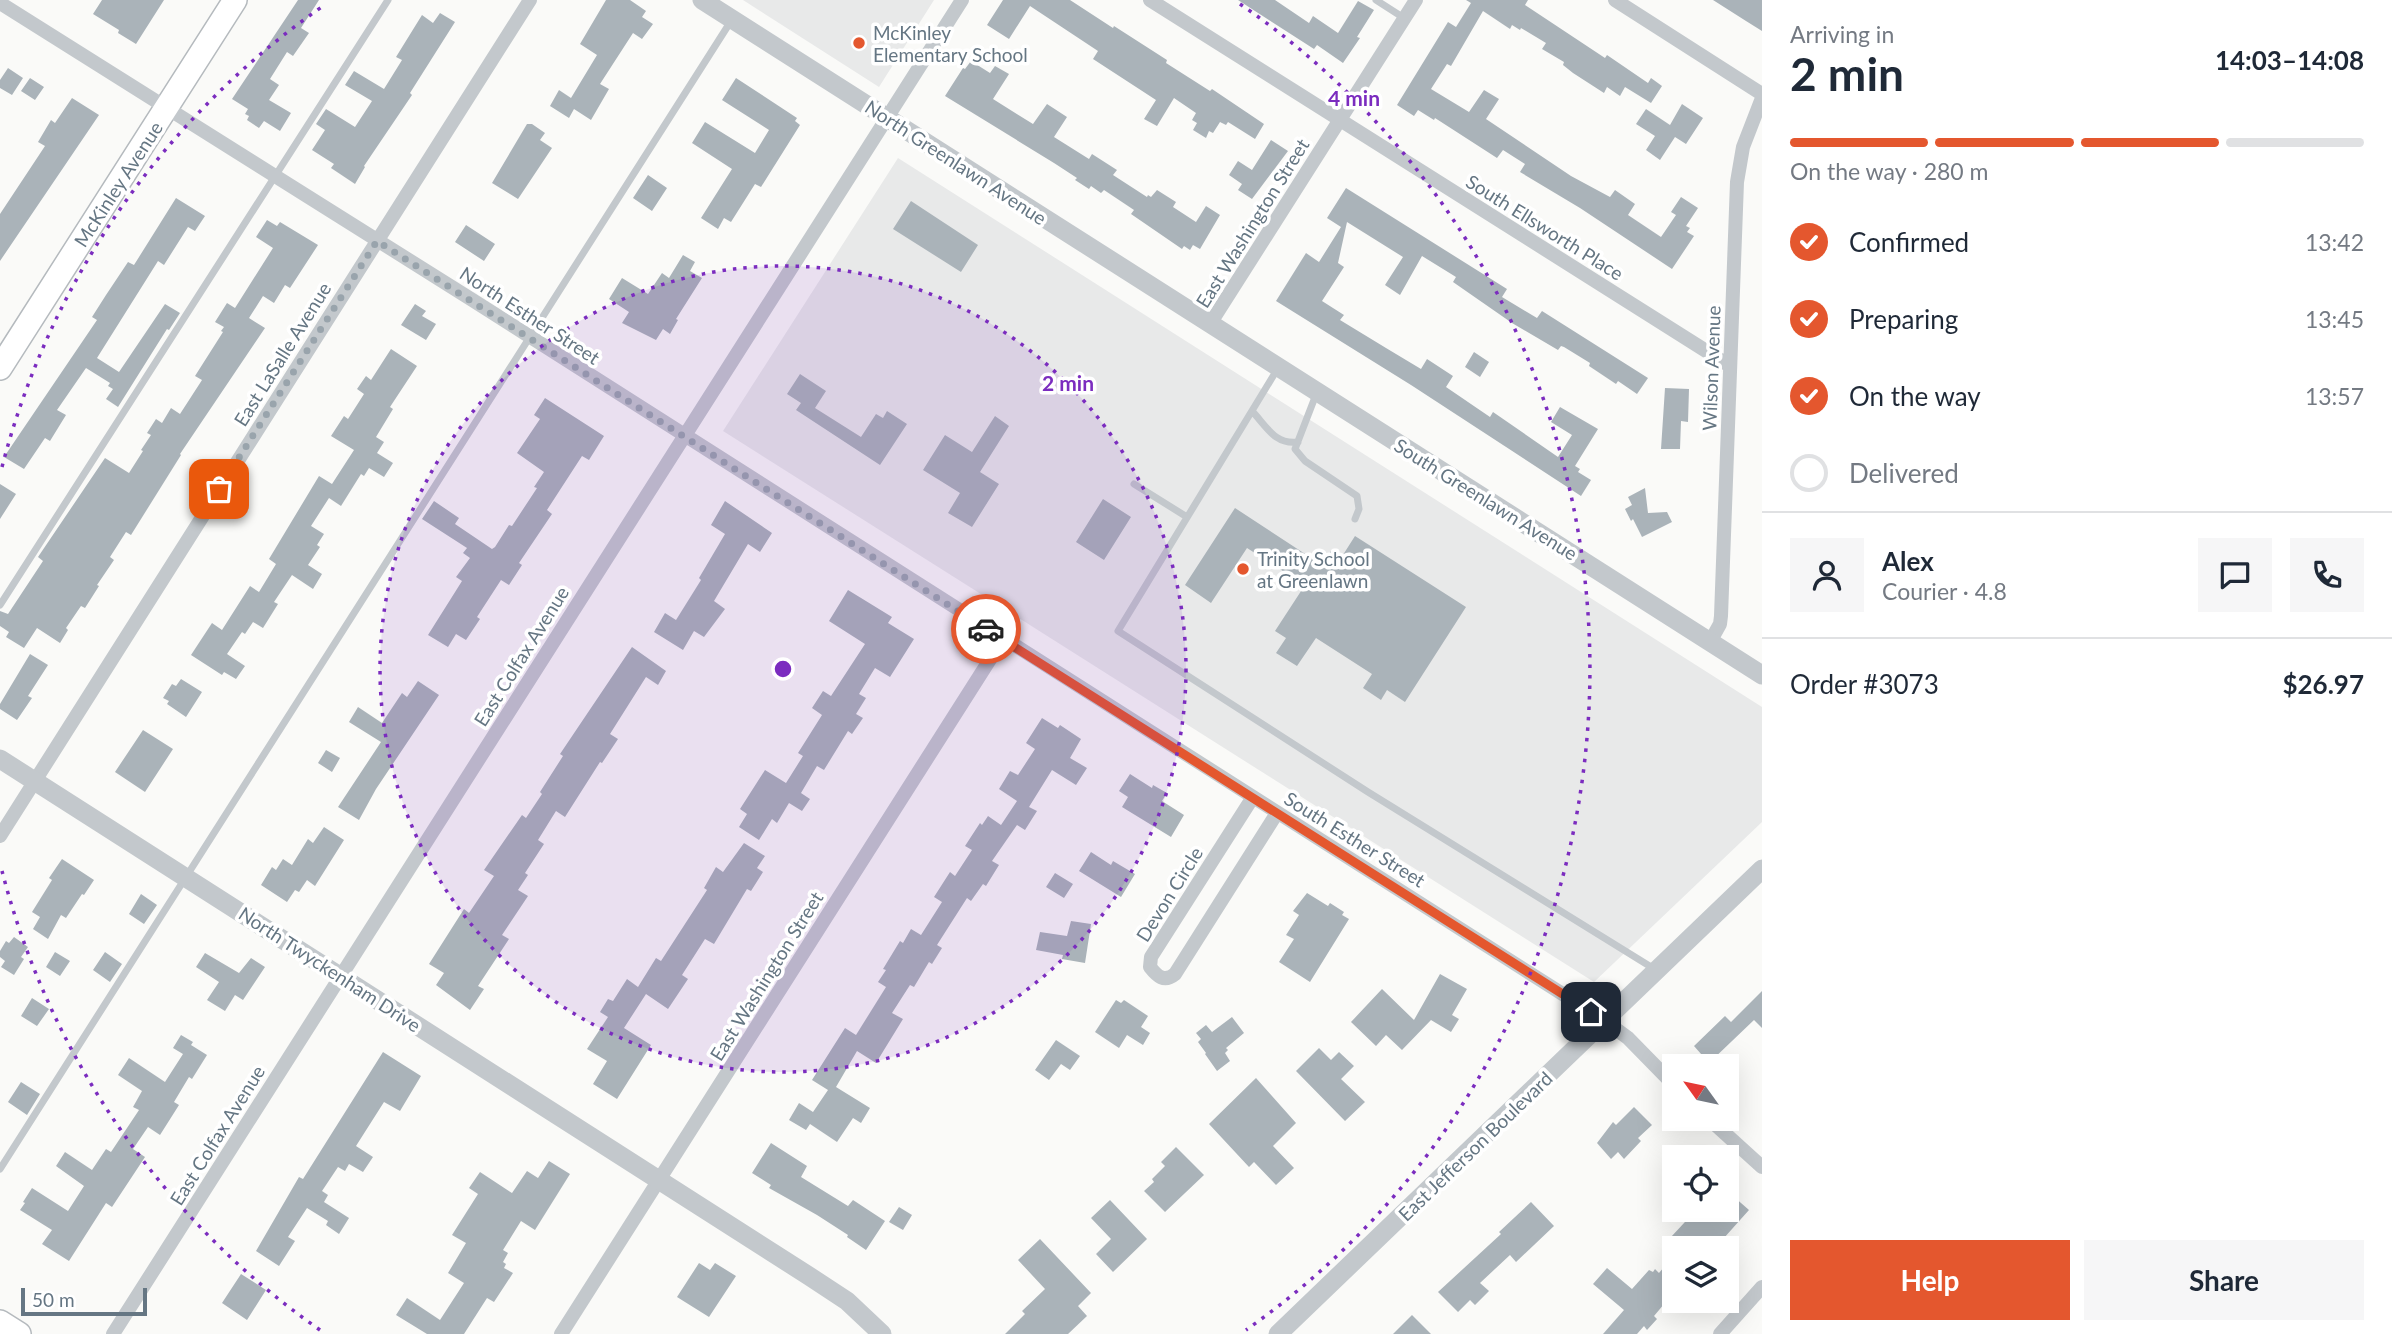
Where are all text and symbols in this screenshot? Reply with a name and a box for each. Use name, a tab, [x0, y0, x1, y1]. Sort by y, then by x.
text: Arriving in	[1790, 20, 1894, 48]
place label: McKinley Elementary School	[873, 21, 1028, 66]
marker: McKinley Elementary School	[851, 35, 867, 51]
text: 14:03–14:08	[2215, 44, 2364, 76]
text: 2 min	[1790, 46, 1904, 101]
text: 4 min	[1328, 85, 1380, 110]
street label: North Greenlawn Avenue	[861, 95, 1051, 229]
street label: McKinley Avenue	[69, 117, 167, 251]
street label: East Washington Street	[1191, 134, 1313, 312]
text: On the way · 280 m	[1790, 157, 1989, 185]
street label: South Ellsworth Place	[1462, 169, 1628, 285]
icon: check	[1790, 223, 1828, 261]
text: Confirmed	[1849, 226, 1969, 258]
text: 13:42	[2305, 228, 2364, 256]
street label: North Esther Street	[456, 261, 604, 369]
street label: East LaSalle Avenue	[229, 278, 335, 430]
icon: check	[1790, 300, 1828, 338]
text: Preparing	[1849, 303, 1958, 335]
street label: Wilson Avenue	[1697, 305, 1725, 431]
text: 13:45	[2305, 305, 2364, 333]
text: 2 min	[1042, 370, 1094, 395]
icon: check	[1790, 377, 1828, 415]
text: On the way	[1849, 380, 1981, 412]
text: 13:57	[2305, 382, 2364, 410]
street label: South Greenlawn Avenue	[1390, 433, 1582, 565]
text: Delivered	[1849, 457, 1959, 489]
pin	[189, 459, 249, 519]
icon: bag	[200, 470, 238, 508]
button: person	[1790, 538, 1864, 612]
button: chat	[2198, 538, 2272, 612]
button: phone	[2290, 538, 2364, 612]
text: Alex	[1882, 545, 1934, 577]
place label: Trinity School at Greenlawn	[1257, 547, 1370, 592]
marker: Trinity School at Greenlawn	[1235, 561, 1251, 577]
text: Courier · 4.8	[1882, 577, 2007, 605]
street label: East Colfax Avenue	[469, 582, 573, 730]
courier	[951, 594, 1021, 664]
icon: car	[967, 610, 1005, 648]
centre of rings	[771, 657, 795, 681]
text: Order #3073	[1790, 668, 1939, 700]
text: $26.97	[2282, 668, 2364, 700]
street label: South Esther Street	[1280, 786, 1430, 892]
street label: Devon Circle	[1131, 842, 1207, 946]
street label: East Washington Street	[705, 887, 827, 1065]
street label: North Twyckenham Drive	[235, 902, 425, 1036]
pin	[1561, 982, 1621, 1042]
icon: home	[1572, 993, 1610, 1031]
north arrow	[1662, 1054, 1740, 1130]
map controls	[1662, 1054, 1739, 1313]
street label: East Colfax Avenue	[165, 1061, 269, 1209]
street label: East Jefferson Boulevard	[1393, 1067, 1557, 1225]
button: locate	[1662, 1145, 1739, 1222]
button: layers	[1662, 1236, 1739, 1313]
button: Help	[1790, 1240, 2070, 1320]
button: Share	[2084, 1240, 2364, 1320]
scale bar	[21, 1285, 147, 1317]
text: 50 m	[32, 1288, 75, 1311]

